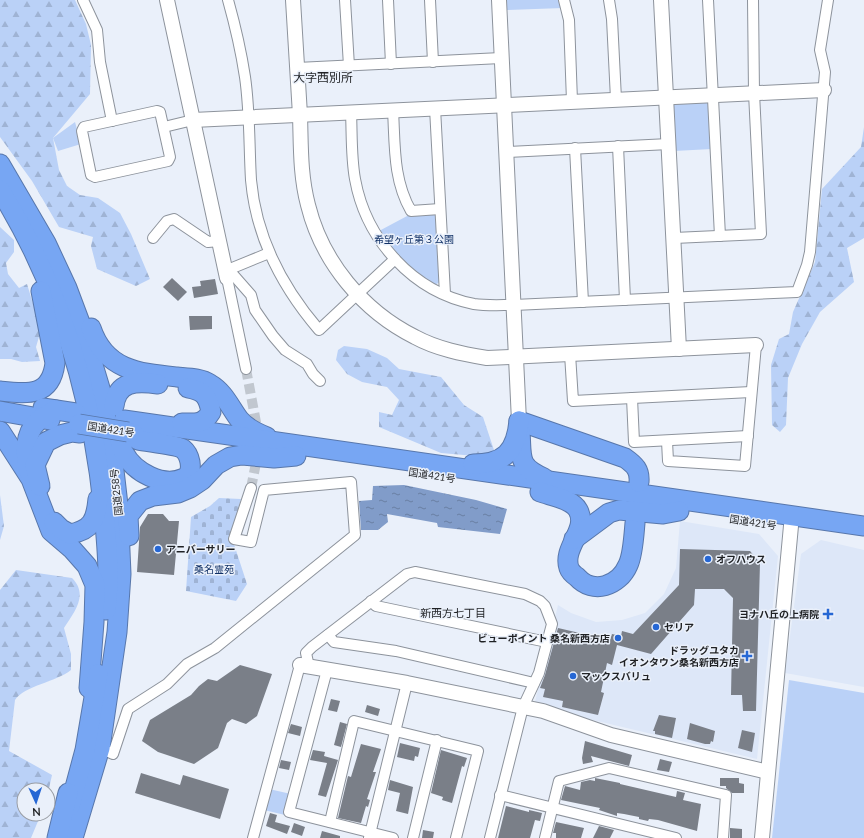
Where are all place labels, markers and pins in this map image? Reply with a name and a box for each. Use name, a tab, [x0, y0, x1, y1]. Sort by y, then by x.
place label: アニバーサリー	[166, 543, 236, 555]
marker: アニバーサリー	[153, 544, 163, 554]
place label: オフハウス	[716, 553, 766, 565]
marker: オフハウス	[703, 554, 713, 564]
place label: ヨナハ丘の上病院	[739, 608, 819, 620]
marker: ヨナハ丘の上病院	[822, 608, 834, 620]
place label: セリア	[664, 621, 694, 633]
marker: セリア	[651, 622, 661, 632]
place label: ビューポイント 桑名新西方店	[478, 632, 610, 644]
marker: ビューポイント 桑名新西方店	[613, 633, 623, 643]
place label: ドラッグユタカ イオンタウン桑名新西方店	[619, 644, 739, 668]
marker: ドラッグユタカ イオンタウン桑名新西方店	[742, 651, 752, 661]
place label: マックスバリュ	[581, 670, 651, 682]
marker: マックスバリュ	[568, 671, 578, 681]

